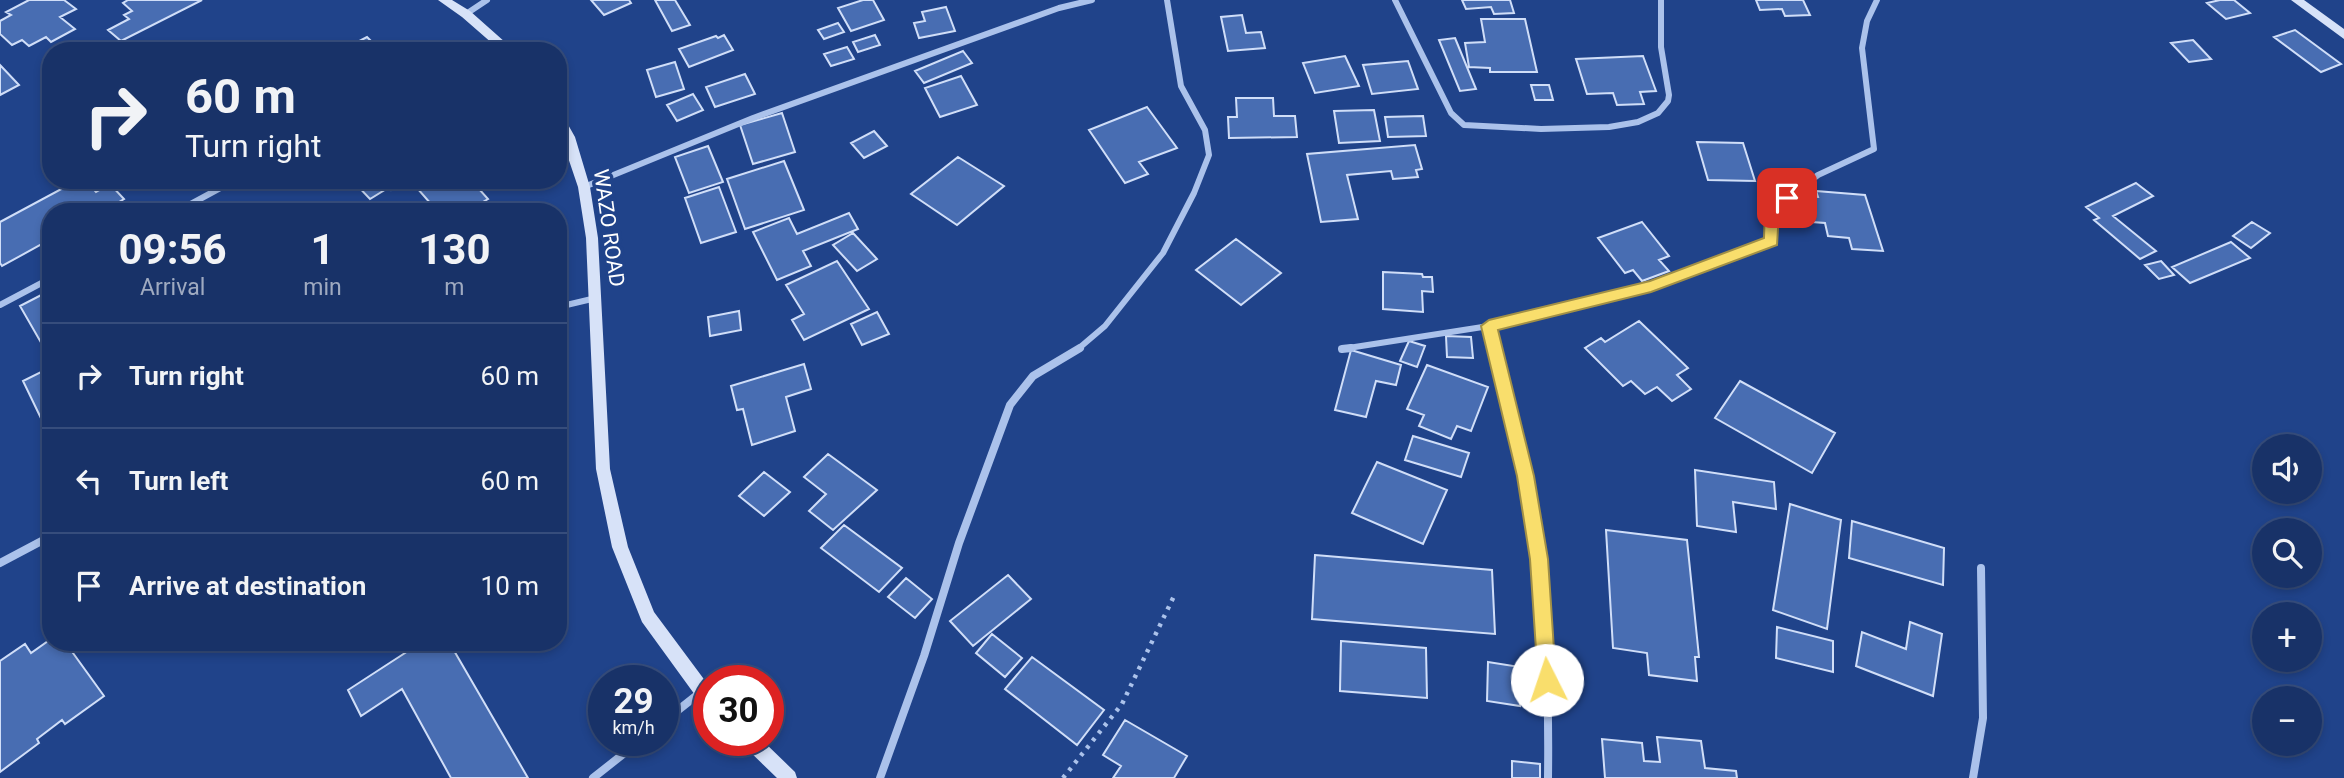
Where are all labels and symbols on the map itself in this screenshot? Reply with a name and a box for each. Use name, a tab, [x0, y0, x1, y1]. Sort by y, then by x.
street label: WAZO ROAD	[589, 168, 629, 288]
pin	[1757, 168, 1817, 228]
position arrow	[1510, 643, 1584, 717]
speed limit sign: 30	[693, 665, 784, 756]

